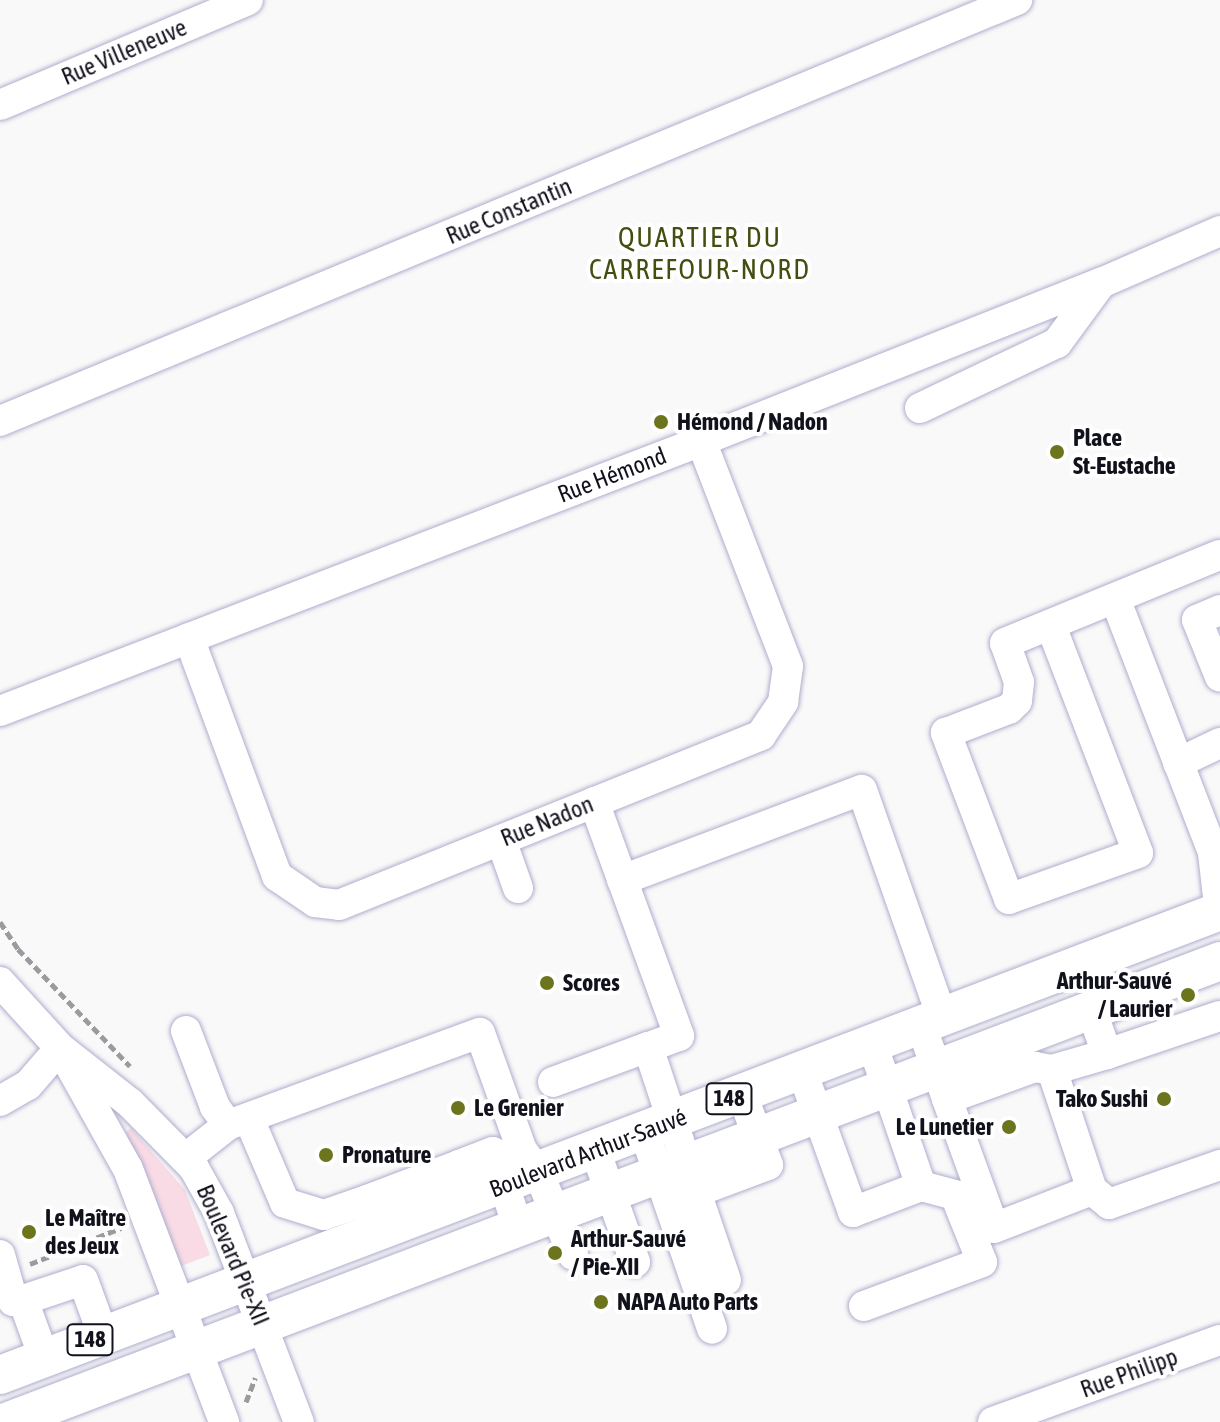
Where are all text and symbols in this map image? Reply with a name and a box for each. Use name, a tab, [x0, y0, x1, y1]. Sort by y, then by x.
street label: Rue Villeneuve	[57, 13, 191, 91]
street label: Rue Constantin	[442, 172, 576, 250]
district label: QUARTIER DU CARREFOUR-NORD	[589, 220, 811, 286]
place label: Hémond / Nadon	[677, 408, 828, 436]
marker: Hémond / Nadon	[652, 413, 670, 431]
place label: Place St-Eustache	[1073, 424, 1176, 480]
street label: Rue Hémond	[554, 441, 670, 509]
marker: Place St-Eustache	[1048, 443, 1066, 461]
street label: Rue Nadon	[496, 789, 598, 853]
place label: Arthur-Sauvé / Laurier	[1057, 967, 1172, 1023]
place label: Scores	[563, 969, 620, 997]
marker: Scores	[538, 974, 556, 992]
marker: Arthur-Sauvé / Laurier	[1179, 986, 1197, 1004]
road number: 148	[705, 1081, 753, 1117]
place label: Tako Sushi	[1056, 1085, 1148, 1113]
marker: Tako Sushi	[1155, 1090, 1173, 1108]
place label: Le Grenier	[474, 1094, 563, 1122]
marker: Le Grenier	[449, 1099, 467, 1117]
street label: Boulevard Arthur-Sauvé	[485, 1102, 691, 1204]
place label: Le Lunetier	[896, 1113, 993, 1141]
marker: Le Lunetier	[1000, 1118, 1018, 1136]
place label: Pronature	[342, 1141, 431, 1169]
marker: Pronature	[317, 1146, 335, 1164]
street label: Boulevard Pie-XII	[190, 1180, 276, 1330]
place label: Le Maître des Jeux	[45, 1204, 126, 1260]
marker: Le Maître des Jeux	[20, 1223, 38, 1241]
place label: Arthur-Sauvé / Pie-XII	[571, 1225, 686, 1281]
marker: Arthur-Sauvé / Pie-XII	[546, 1244, 564, 1262]
place label: NAPA Auto Parts	[617, 1288, 758, 1316]
marker: NAPA Auto Parts	[592, 1293, 610, 1311]
road number: 148	[66, 1322, 114, 1358]
street label: Rue Philipp	[1076, 1342, 1182, 1404]

